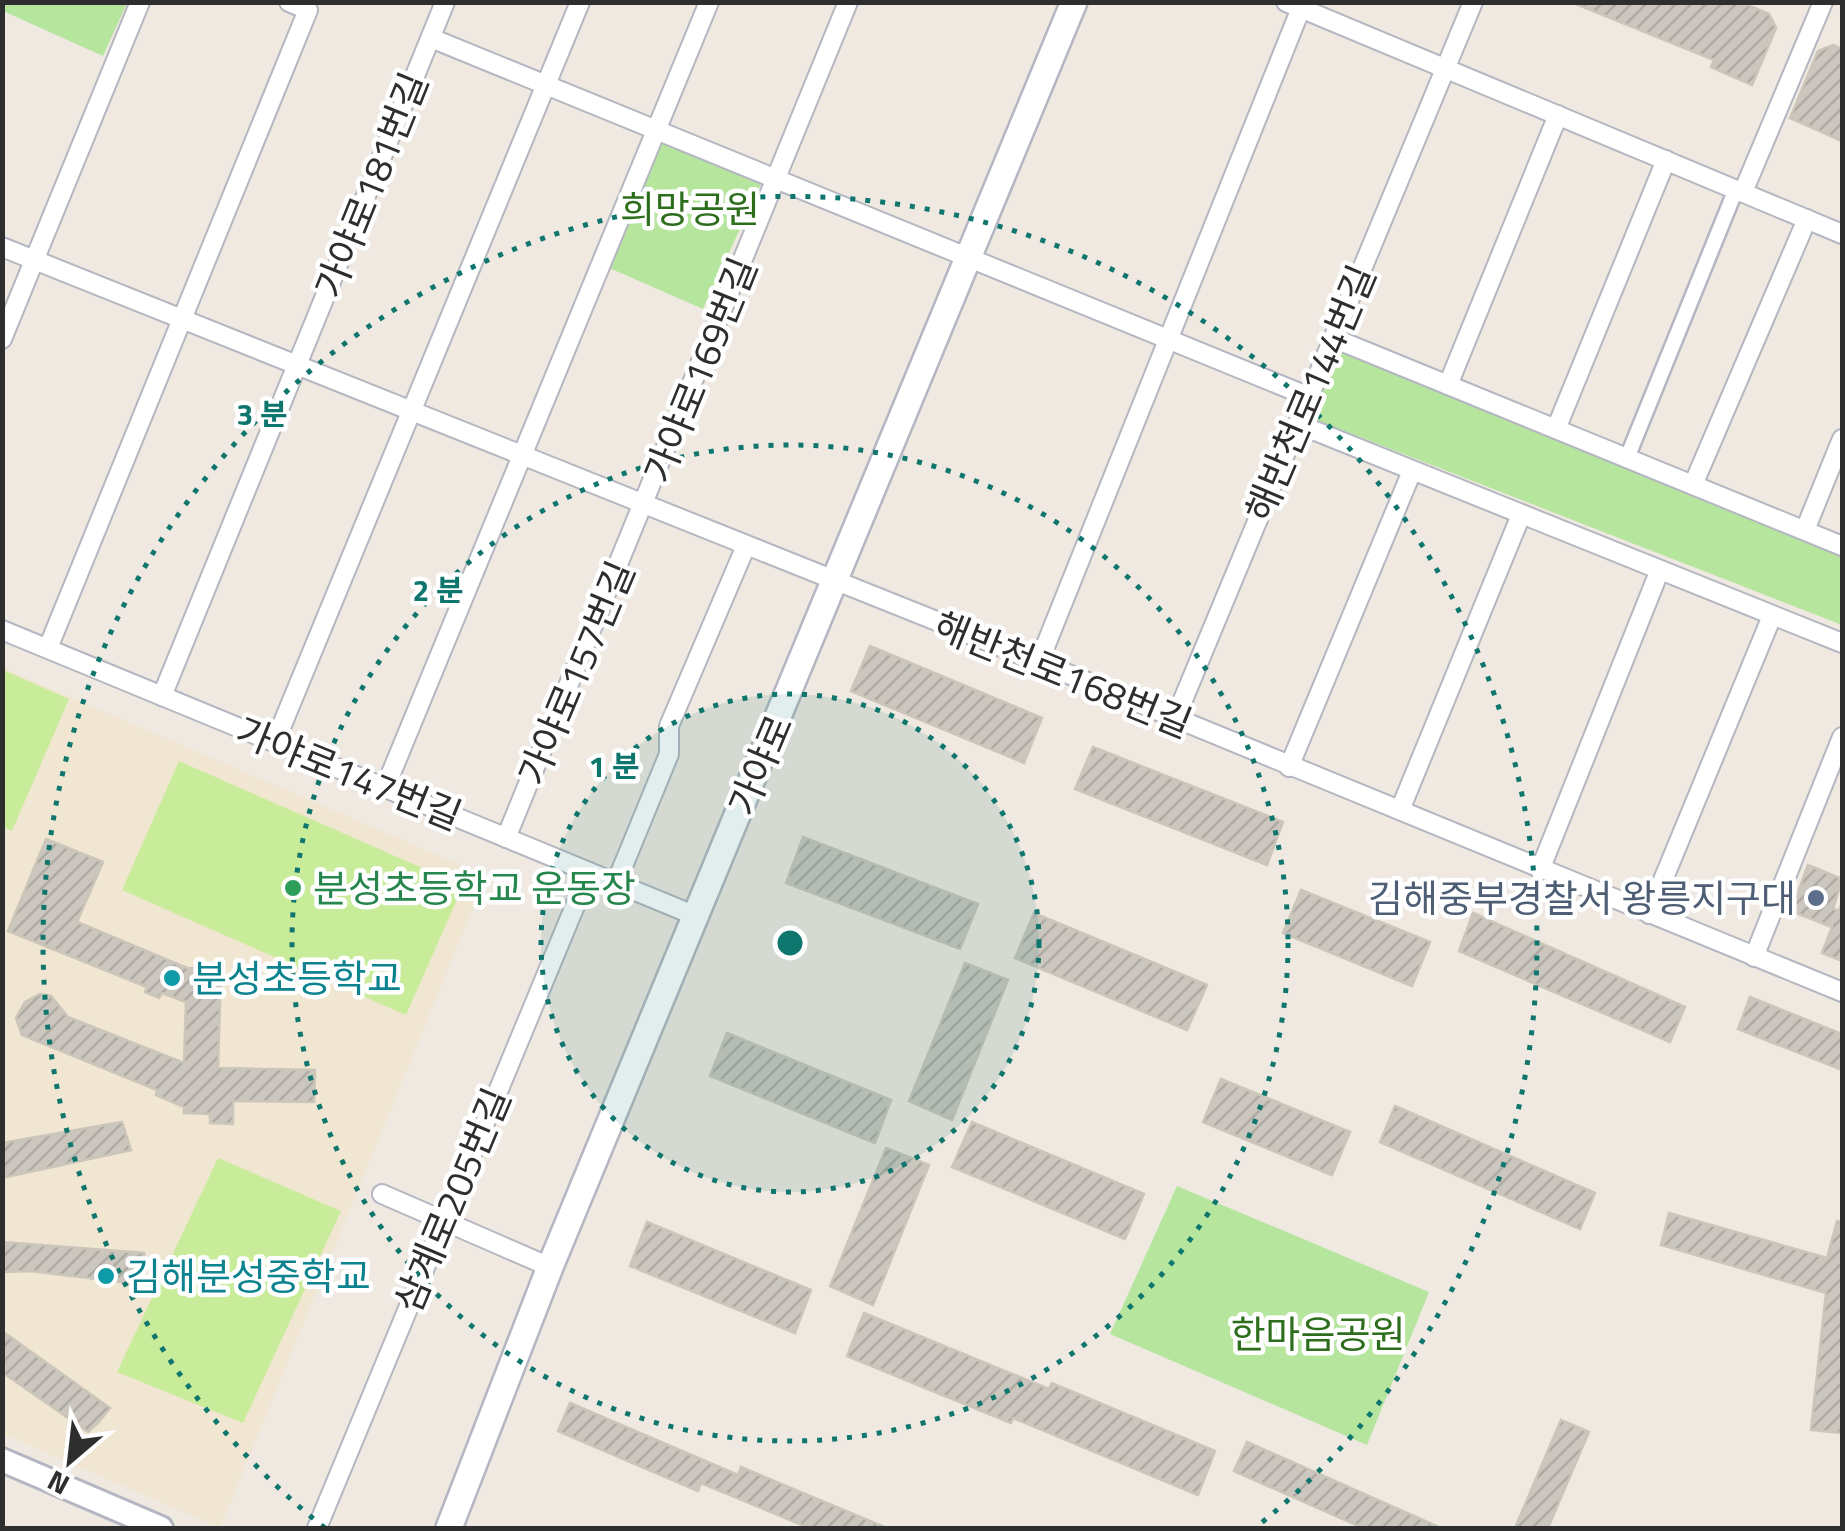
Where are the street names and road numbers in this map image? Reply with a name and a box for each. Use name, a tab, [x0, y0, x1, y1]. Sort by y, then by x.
street label: 가야로181번길	[299, 63, 443, 307]
street label: 가야로169번길	[628, 248, 772, 492]
street label: 해반천로144번길	[1230, 256, 1390, 530]
street label: 가야로157번길	[503, 552, 649, 794]
street label: 해반천로168번길	[925, 596, 1201, 752]
street label: 가야로147번길	[227, 701, 471, 845]
street label: 가야로	[713, 705, 807, 825]
street label: 삼계로205번길	[379, 1079, 525, 1321]

